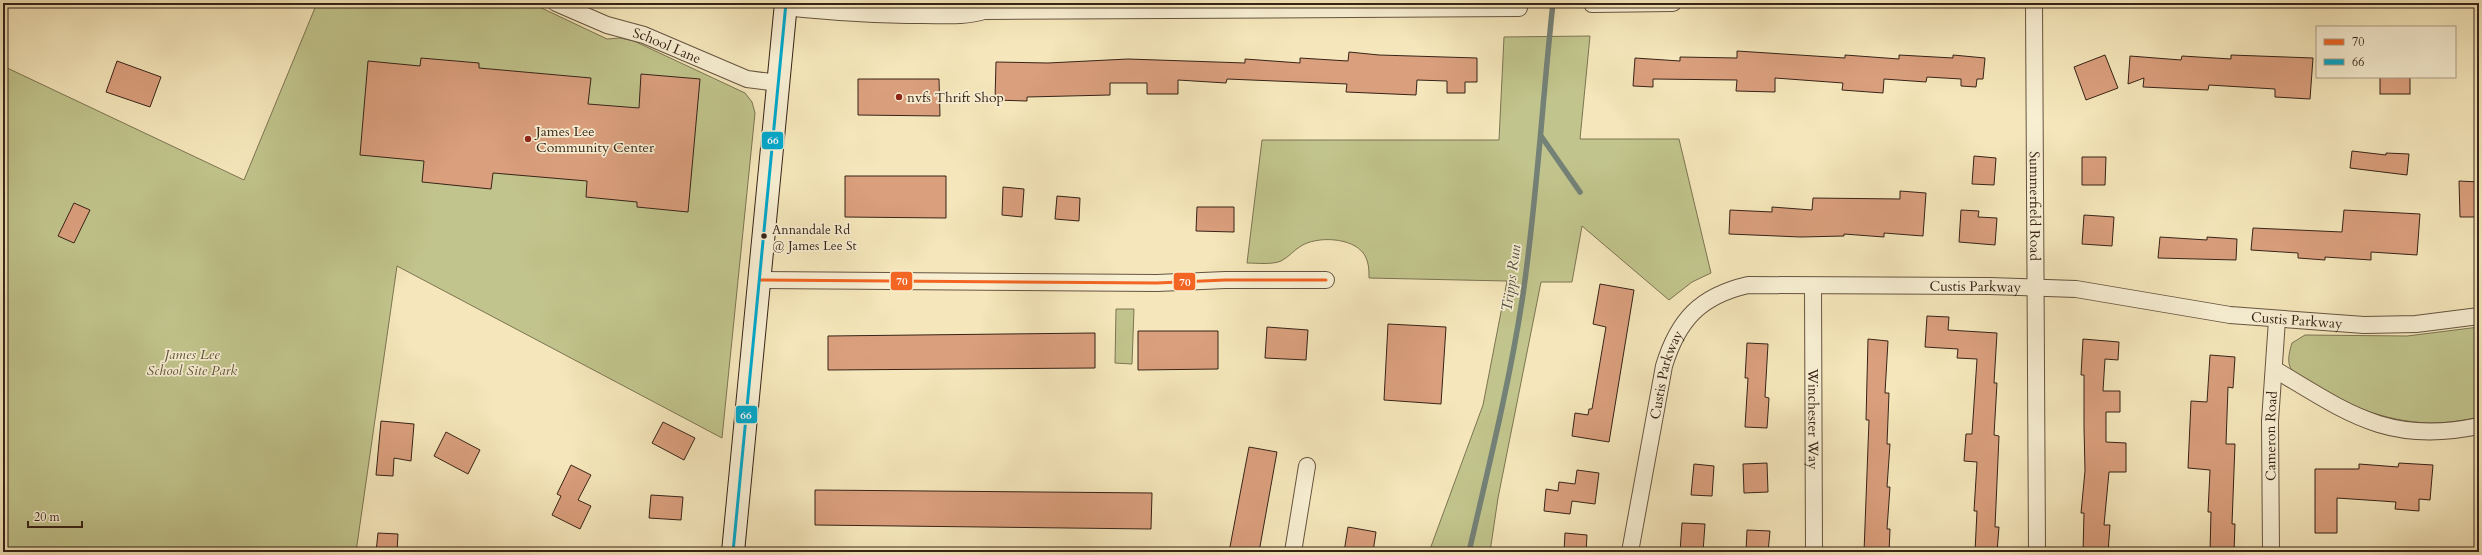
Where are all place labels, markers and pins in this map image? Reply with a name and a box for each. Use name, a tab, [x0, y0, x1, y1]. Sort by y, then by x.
place label: nvfs Thrift Shop	[907, 88, 1004, 107]
marker: nvfs Thrift Shop	[894, 92, 904, 102]
place label: James Lee Community Center	[534, 122, 655, 157]
marker: James Lee Community Center	[523, 134, 533, 144]
place label: Annandale Rd @ James Lee St	[772, 221, 857, 255]
marker: Annandale Rd @ James Lee St	[759, 231, 769, 241]

